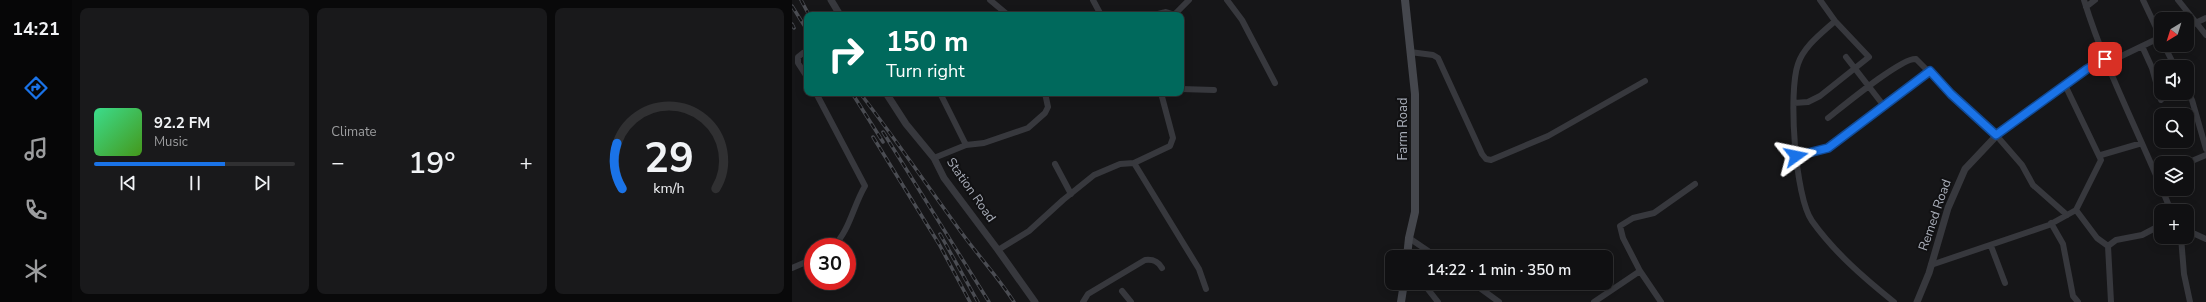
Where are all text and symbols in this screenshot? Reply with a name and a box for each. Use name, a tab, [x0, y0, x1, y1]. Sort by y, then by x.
north arrow	[2154, 12, 2194, 52]
map controls	[2154, 12, 2194, 244]
text: 14:21	[12, 17, 60, 41]
text: 150 m	[886, 23, 969, 61]
icon: right	[820, 28, 872, 80]
pin	[2088, 42, 2122, 76]
icon: arrive	[2094, 48, 2116, 70]
text: Turn right	[886, 59, 965, 83]
button: sound	[2154, 60, 2194, 100]
icon: directions	[22, 74, 50, 102]
street label: Farm Road	[1394, 97, 1412, 161]
button: search	[2154, 108, 2194, 148]
text: 92.2 FM	[154, 113, 210, 133]
text: Climate	[331, 123, 376, 141]
text: 29	[644, 130, 694, 187]
text: Music	[154, 133, 188, 151]
icon: music	[22, 135, 50, 163]
position arrow	[1775, 135, 1817, 177]
text: 19°	[408, 143, 456, 184]
text: −	[331, 148, 345, 178]
text: +	[519, 148, 533, 178]
street label: Station Road	[942, 154, 1000, 226]
button: layers	[2154, 156, 2194, 196]
icon: previous	[117, 172, 139, 194]
icon: pause	[184, 172, 206, 194]
icon: next	[251, 172, 273, 194]
street label: Remed Road	[1914, 177, 1956, 253]
text: km/h	[654, 179, 685, 198]
icon: phone	[22, 196, 50, 224]
button: +	[2154, 204, 2194, 244]
speed limit sign: 30	[804, 238, 856, 290]
icon: climate	[22, 257, 50, 285]
text: 14:22 · 1 min · 350 m	[1427, 260, 1571, 280]

